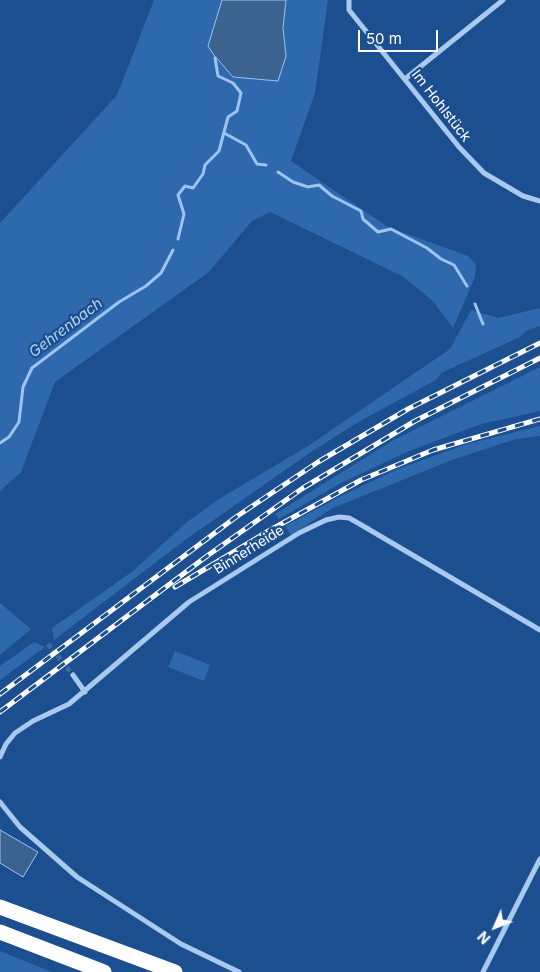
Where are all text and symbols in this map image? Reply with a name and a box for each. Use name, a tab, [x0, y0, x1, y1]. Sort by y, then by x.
scale bar	[360, 20, 440, 52]
text: 50 m	[366, 29, 402, 48]
street label: Im Hohlstück	[408, 67, 474, 145]
water label: Gehrenbach	[26, 294, 106, 362]
street label: Binnerheide	[211, 522, 287, 578]
north arrow	[470, 902, 520, 952]
text: N	[474, 928, 494, 948]

